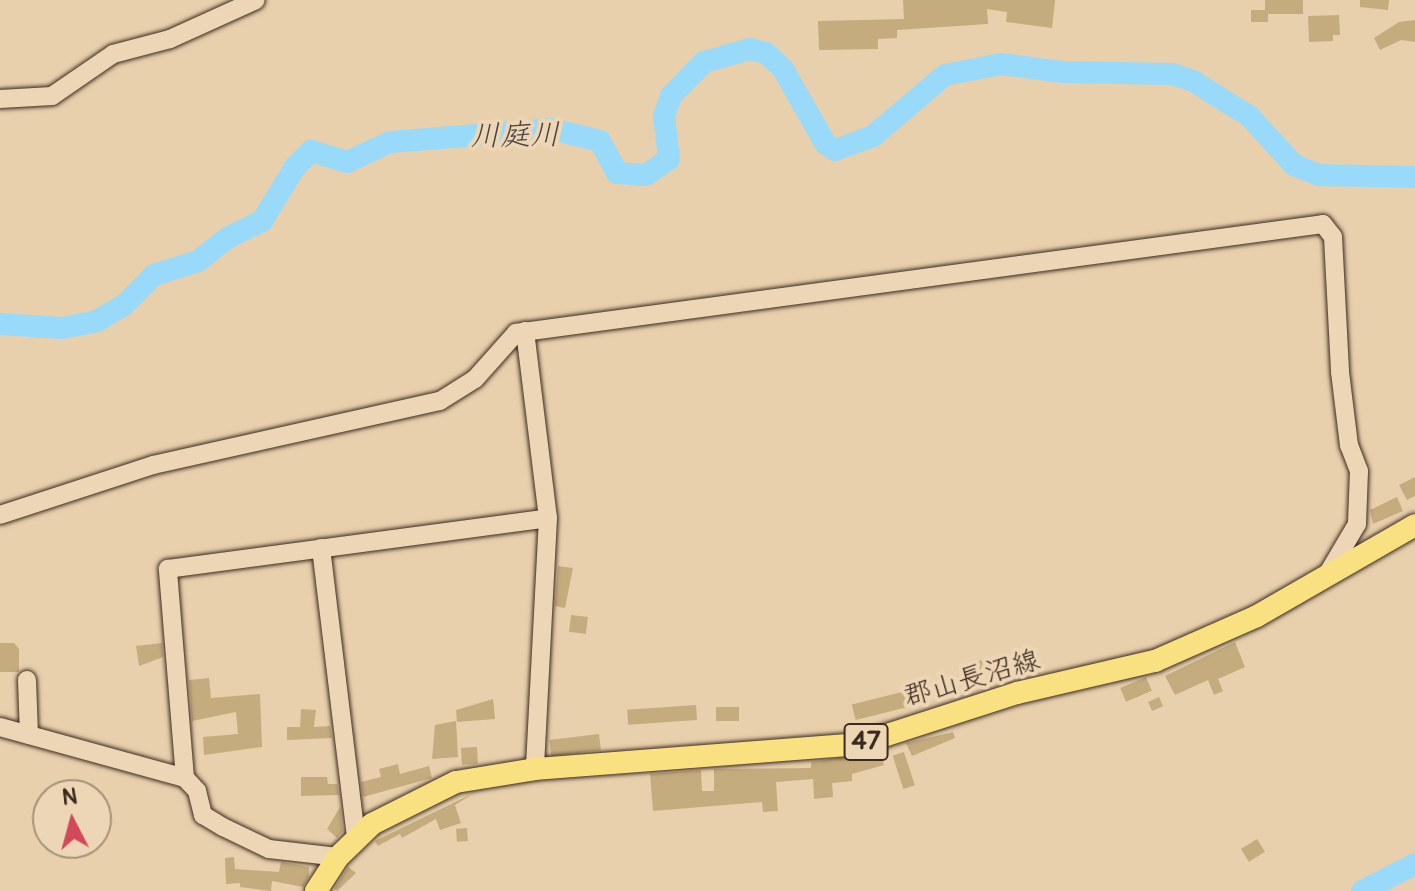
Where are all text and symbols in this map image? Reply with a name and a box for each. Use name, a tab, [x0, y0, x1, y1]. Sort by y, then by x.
water label: 川庭川	[470, 117, 560, 155]
street label: 郡山長沼線	[900, 644, 1044, 714]
road number: 47	[842, 720, 890, 764]
north arrow	[32, 779, 112, 859]
text: N	[61, 782, 79, 812]

